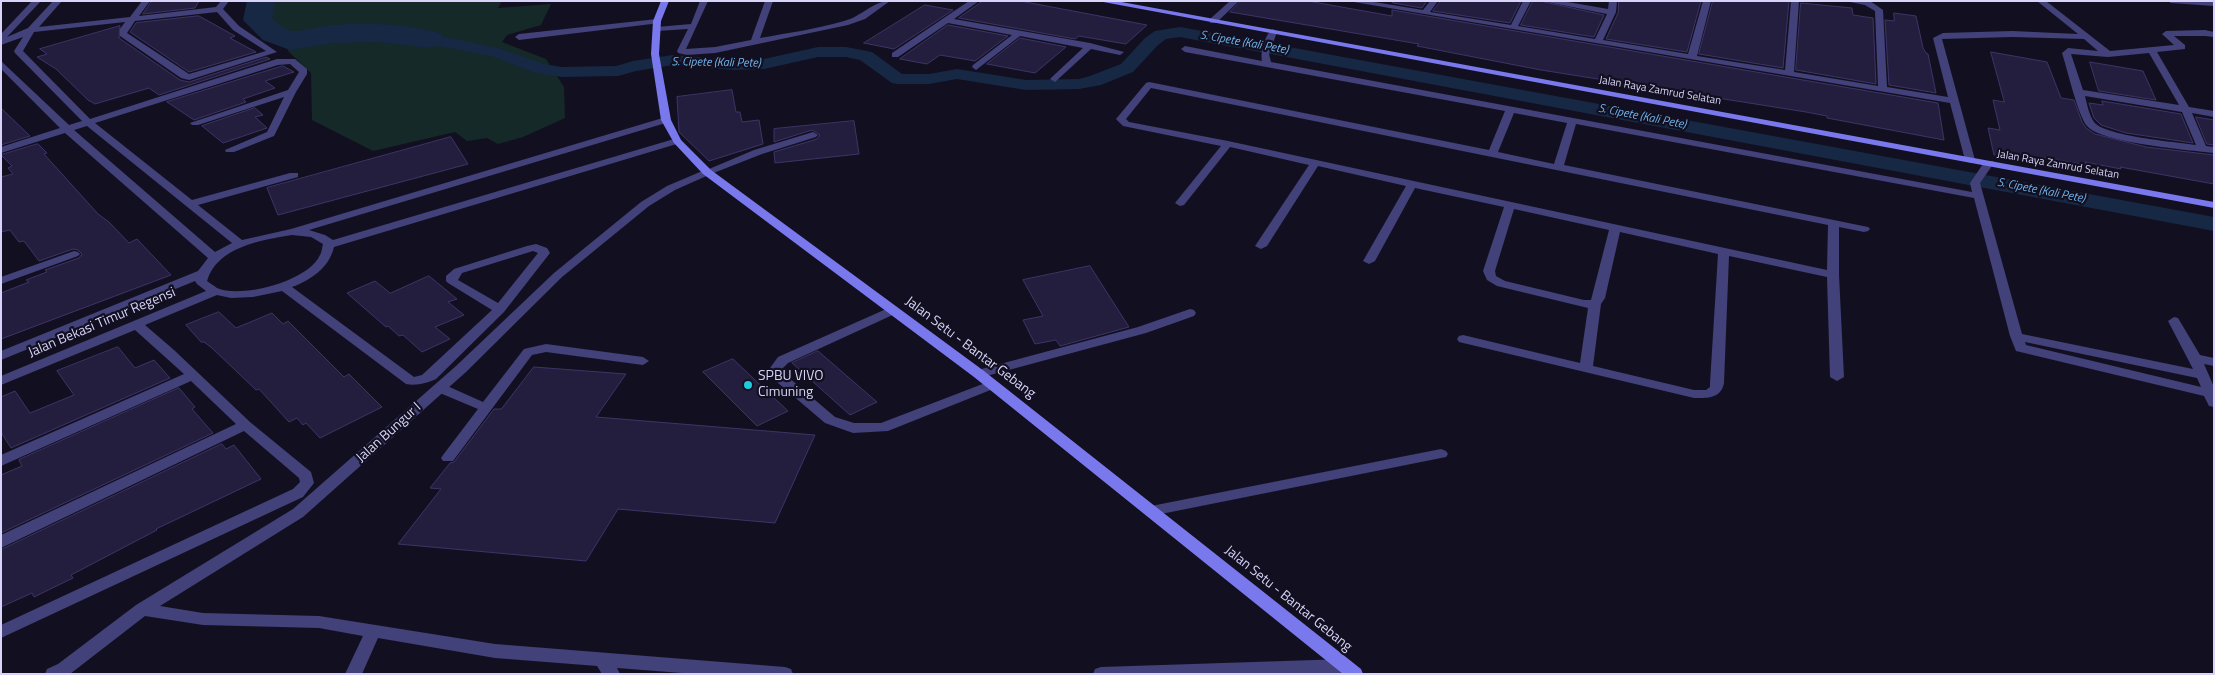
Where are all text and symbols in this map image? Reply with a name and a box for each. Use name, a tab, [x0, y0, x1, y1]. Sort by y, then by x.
water label: S. Cipete (Kali Pete)	[1199, 28, 1289, 58]
water label: S. Cipete (Kali Pete)	[671, 55, 761, 71]
street label: Jalan Raya Zamrud Selatan	[1598, 74, 1722, 108]
water label: S. Cipete (Kali Pete)	[1597, 101, 1687, 133]
street label: Jalan Raya Zamrud Selatan	[1996, 148, 2120, 182]
water label: S. Cipete (Kali Pete)	[1996, 175, 2086, 207]
street label: Jalan Bekasi Timur Regensi	[26, 284, 178, 362]
street label: Jalan Setu - Bantar Gebang	[901, 293, 1039, 403]
place label: SPBU VIVO Cimuning	[758, 369, 823, 402]
marker: SPBU VIVO Cimuning	[742, 379, 754, 391]
street label: Jalan Bungur I	[353, 399, 425, 467]
street label: Jalan Setu - Bantar Gebang	[1221, 542, 1355, 656]

